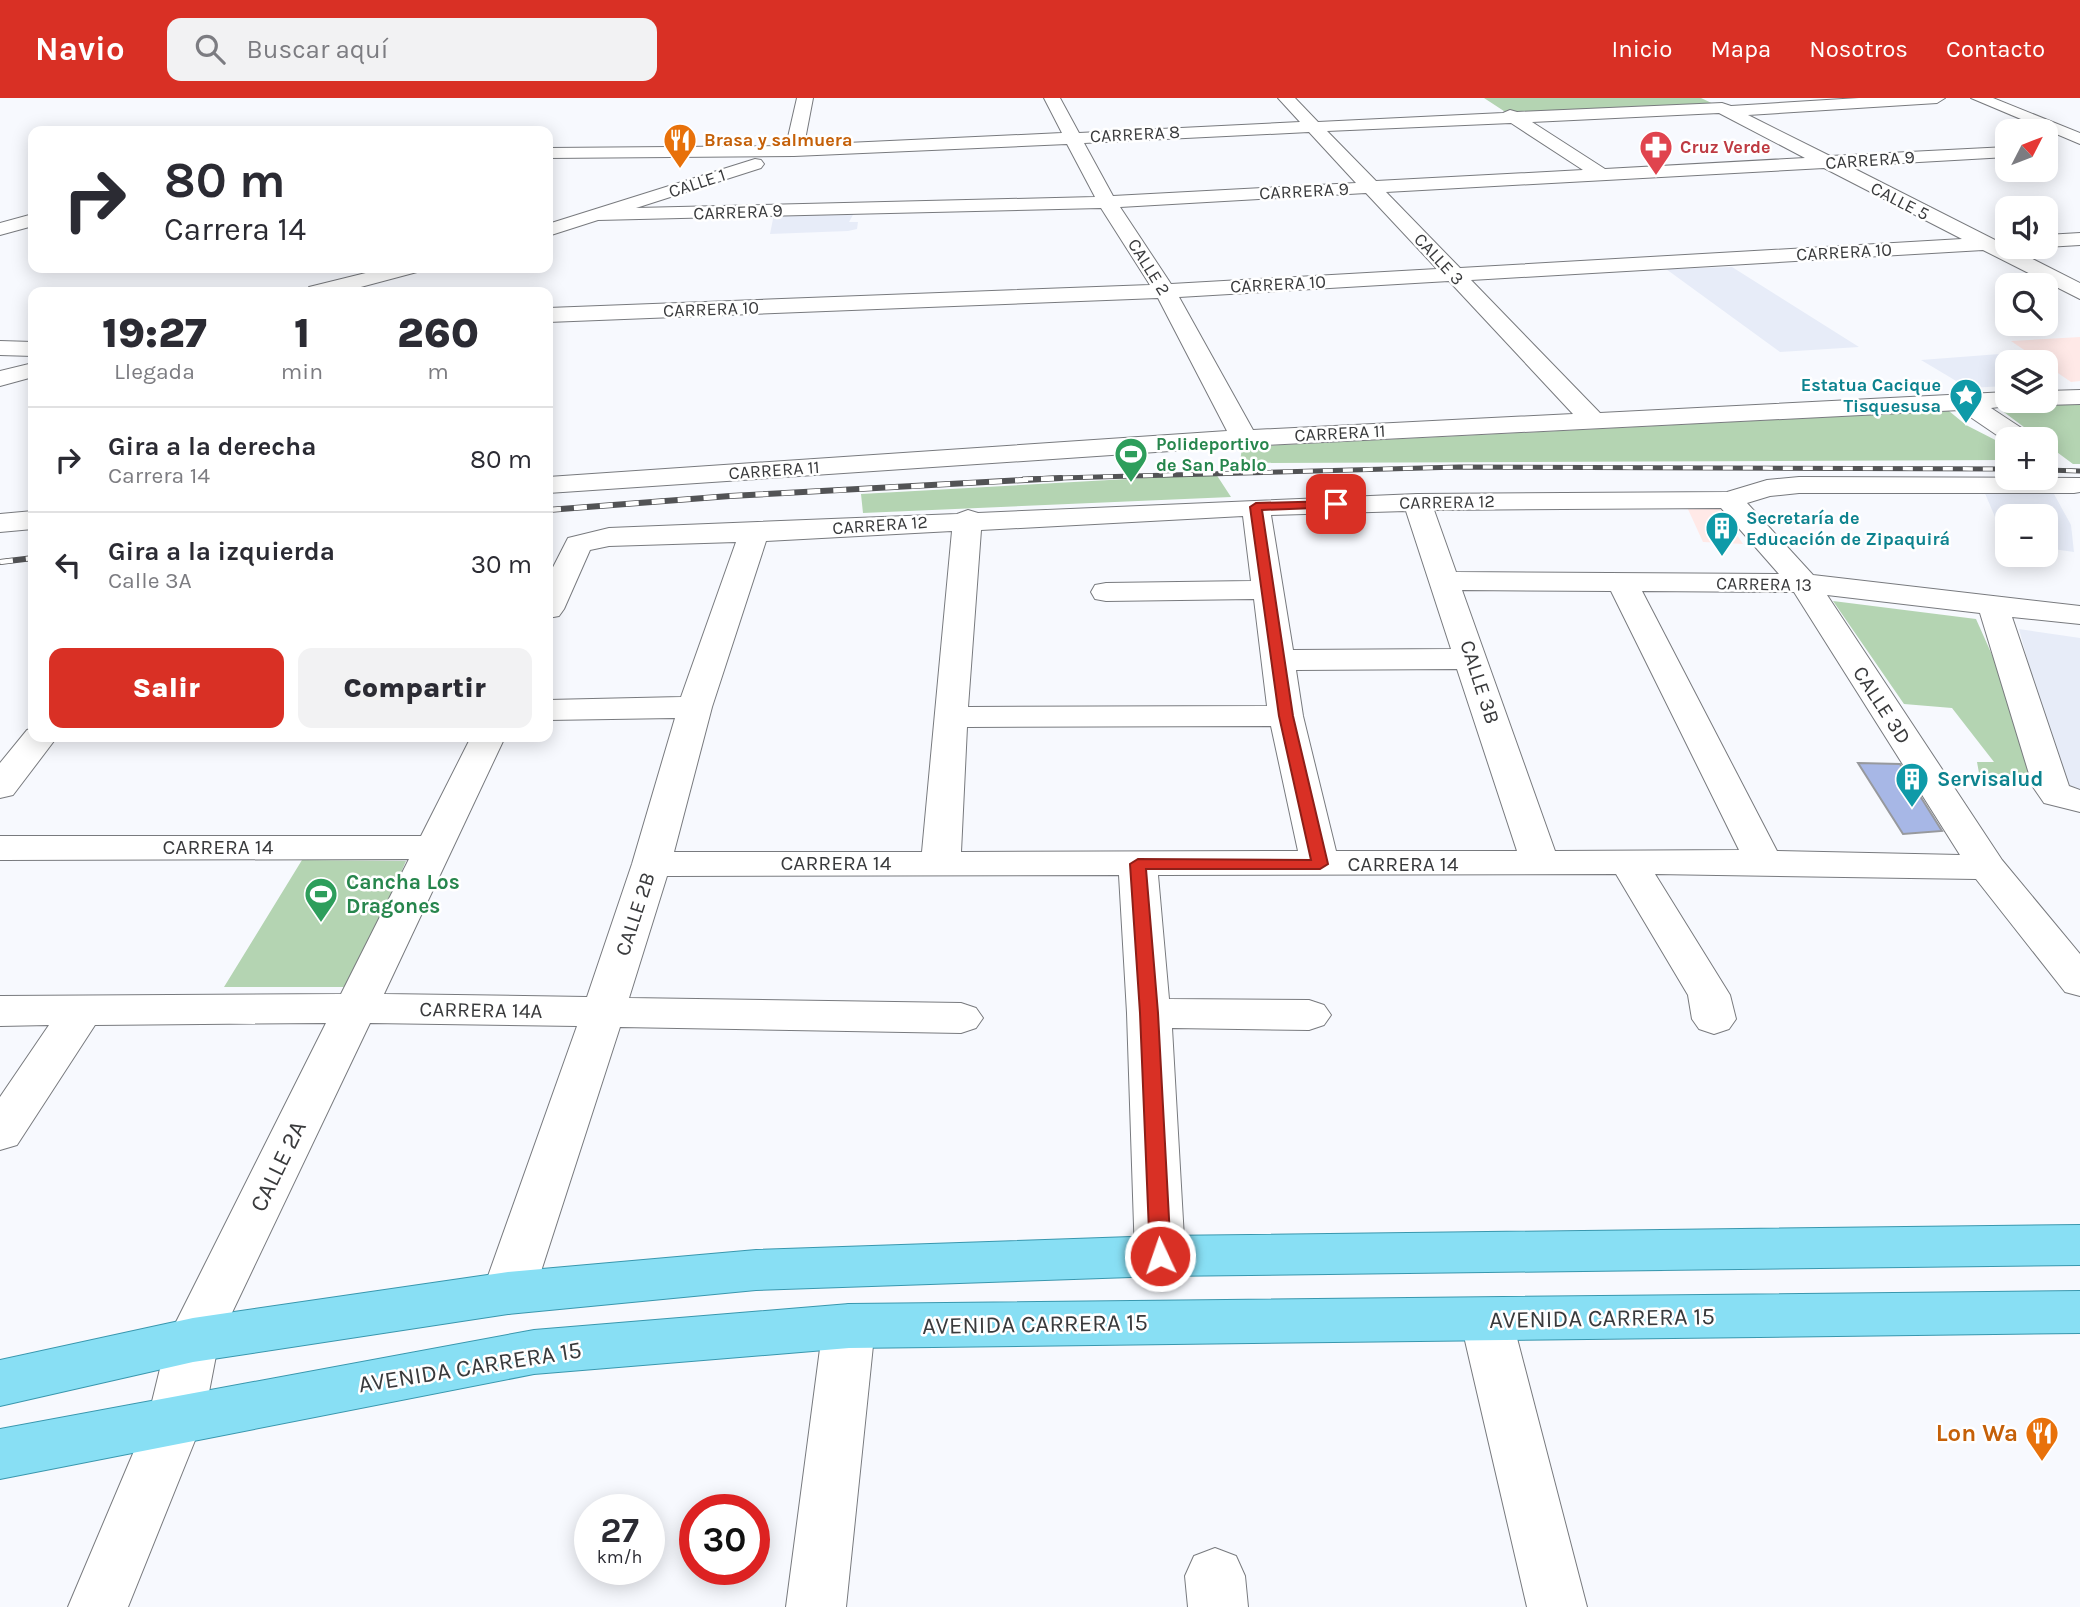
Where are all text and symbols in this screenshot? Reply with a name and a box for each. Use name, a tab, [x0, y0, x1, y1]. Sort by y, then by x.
search box	[167, 18, 657, 81]
text: Navio	[35, 30, 125, 68]
icon: search	[191, 30, 229, 68]
text: Buscar aquí	[247, 34, 388, 65]
text: Inicio	[1611, 35, 1672, 63]
text: Mapa	[1710, 35, 1771, 63]
text: Nosotros	[1809, 35, 1908, 63]
text: Contacto	[1946, 35, 2045, 63]
north arrow	[1995, 119, 2058, 182]
map controls	[1995, 119, 2058, 567]
restaurant icon: Brasa y salmuera	[661, 121, 699, 170]
street label: CARRERA 8	[1089, 121, 1181, 147]
pharmacy icon: Cruz Verde	[1637, 128, 1675, 177]
place label: Brasa y salmuera	[704, 129, 852, 151]
place label: Cruz Verde	[1680, 136, 1771, 158]
street label: CARRERA 9	[1825, 146, 1915, 174]
text: 80 m	[164, 152, 286, 209]
icon: right	[49, 154, 140, 245]
street label: CALLE 1	[666, 163, 728, 203]
street label: CALLE 5	[1867, 177, 1933, 225]
street label: CARRERA 9	[1259, 178, 1349, 204]
button: sound	[1995, 196, 2058, 259]
street label: CARRERA 9	[693, 199, 783, 225]
text: Carrera 14	[164, 211, 306, 248]
street label: CALLE 3	[1409, 228, 1469, 290]
street label: CALLE 2	[1123, 234, 1175, 300]
street label: CARRERA 10	[1796, 239, 1892, 265]
street label: CARRERA 10	[1230, 271, 1326, 297]
button: search	[1995, 273, 2058, 336]
street label: CARRERA 10	[663, 296, 759, 322]
text: 19:27	[102, 308, 207, 358]
text: 1	[294, 308, 310, 358]
text: 260	[397, 308, 479, 358]
button: layers	[1995, 350, 2058, 413]
text: Llegada	[114, 358, 195, 385]
text: min	[281, 358, 323, 385]
text: m	[427, 358, 449, 385]
place label: Estatua Cacique Tisquesusa	[1801, 374, 1941, 417]
place icon: Estatua Cacique Tisquesusa	[1947, 376, 1985, 425]
street label: CARRERA 11	[1294, 420, 1386, 446]
button: +	[1995, 427, 2058, 490]
text: Gira a la derecha	[108, 431, 317, 462]
place label: Polideportivo de San Pablo	[1156, 433, 1269, 476]
sports icon: Polideportivo de San Pablo	[1112, 435, 1150, 484]
icon: right	[49, 441, 87, 479]
text: 80 m	[470, 444, 532, 475]
street label: CARRERA 11	[728, 456, 820, 484]
text: Carrera 14	[108, 462, 210, 489]
pin	[1306, 474, 1366, 534]
icon: arrive	[1317, 485, 1355, 523]
street label: CARRERA 12	[1399, 490, 1495, 514]
button: −	[1995, 504, 2058, 567]
place label: Secretaría de Educación de Zipaquirá	[1746, 507, 1950, 550]
building icon: Secretaría de Educación de Zipaquirá	[1703, 509, 1741, 558]
street label: CARRERA 12	[832, 511, 928, 539]
text: Gira a la izquierda	[108, 536, 335, 567]
icon: left	[49, 546, 87, 584]
text: 30 m	[471, 549, 532, 580]
text: Calle 3A	[108, 567, 192, 594]
street label: CARRERA 13	[1716, 572, 1812, 596]
street label: CALLE 3B	[1455, 637, 1505, 727]
button: Salir	[49, 648, 284, 728]
button: Compartir	[298, 648, 532, 728]
street label: CALLE 3D	[1848, 662, 1916, 748]
building icon: Servisalud	[1893, 760, 1931, 809]
place label: Servisalud	[1937, 767, 2043, 791]
street label: CARRERA 14	[162, 835, 274, 859]
street label: CARRERA 14	[780, 851, 892, 875]
street label: CARRERA 14	[1347, 852, 1459, 876]
street label: CALLE 2B	[610, 869, 660, 959]
place label: Cancha Los Dragones	[346, 870, 460, 918]
sports icon: Cancha Los Dragones	[302, 875, 340, 924]
street label: CARRERA 14A	[419, 997, 543, 1023]
street label: CALLE 2A	[244, 1116, 312, 1216]
position arrow	[1123, 1219, 1197, 1293]
street label: AVENIDA CARRERA 15	[1489, 1302, 1715, 1334]
street label: AVENIDA CARRERA 15	[922, 1308, 1148, 1340]
street label: AVENIDA CARRERA 15	[356, 1336, 584, 1398]
restaurant icon: Lon Wa	[2023, 1414, 2061, 1463]
place label: Lon Wa	[1936, 1419, 2018, 1447]
speed limit sign: 30	[679, 1494, 770, 1585]
text: 27	[600, 1510, 639, 1551]
text: km/h	[597, 1546, 642, 1568]

